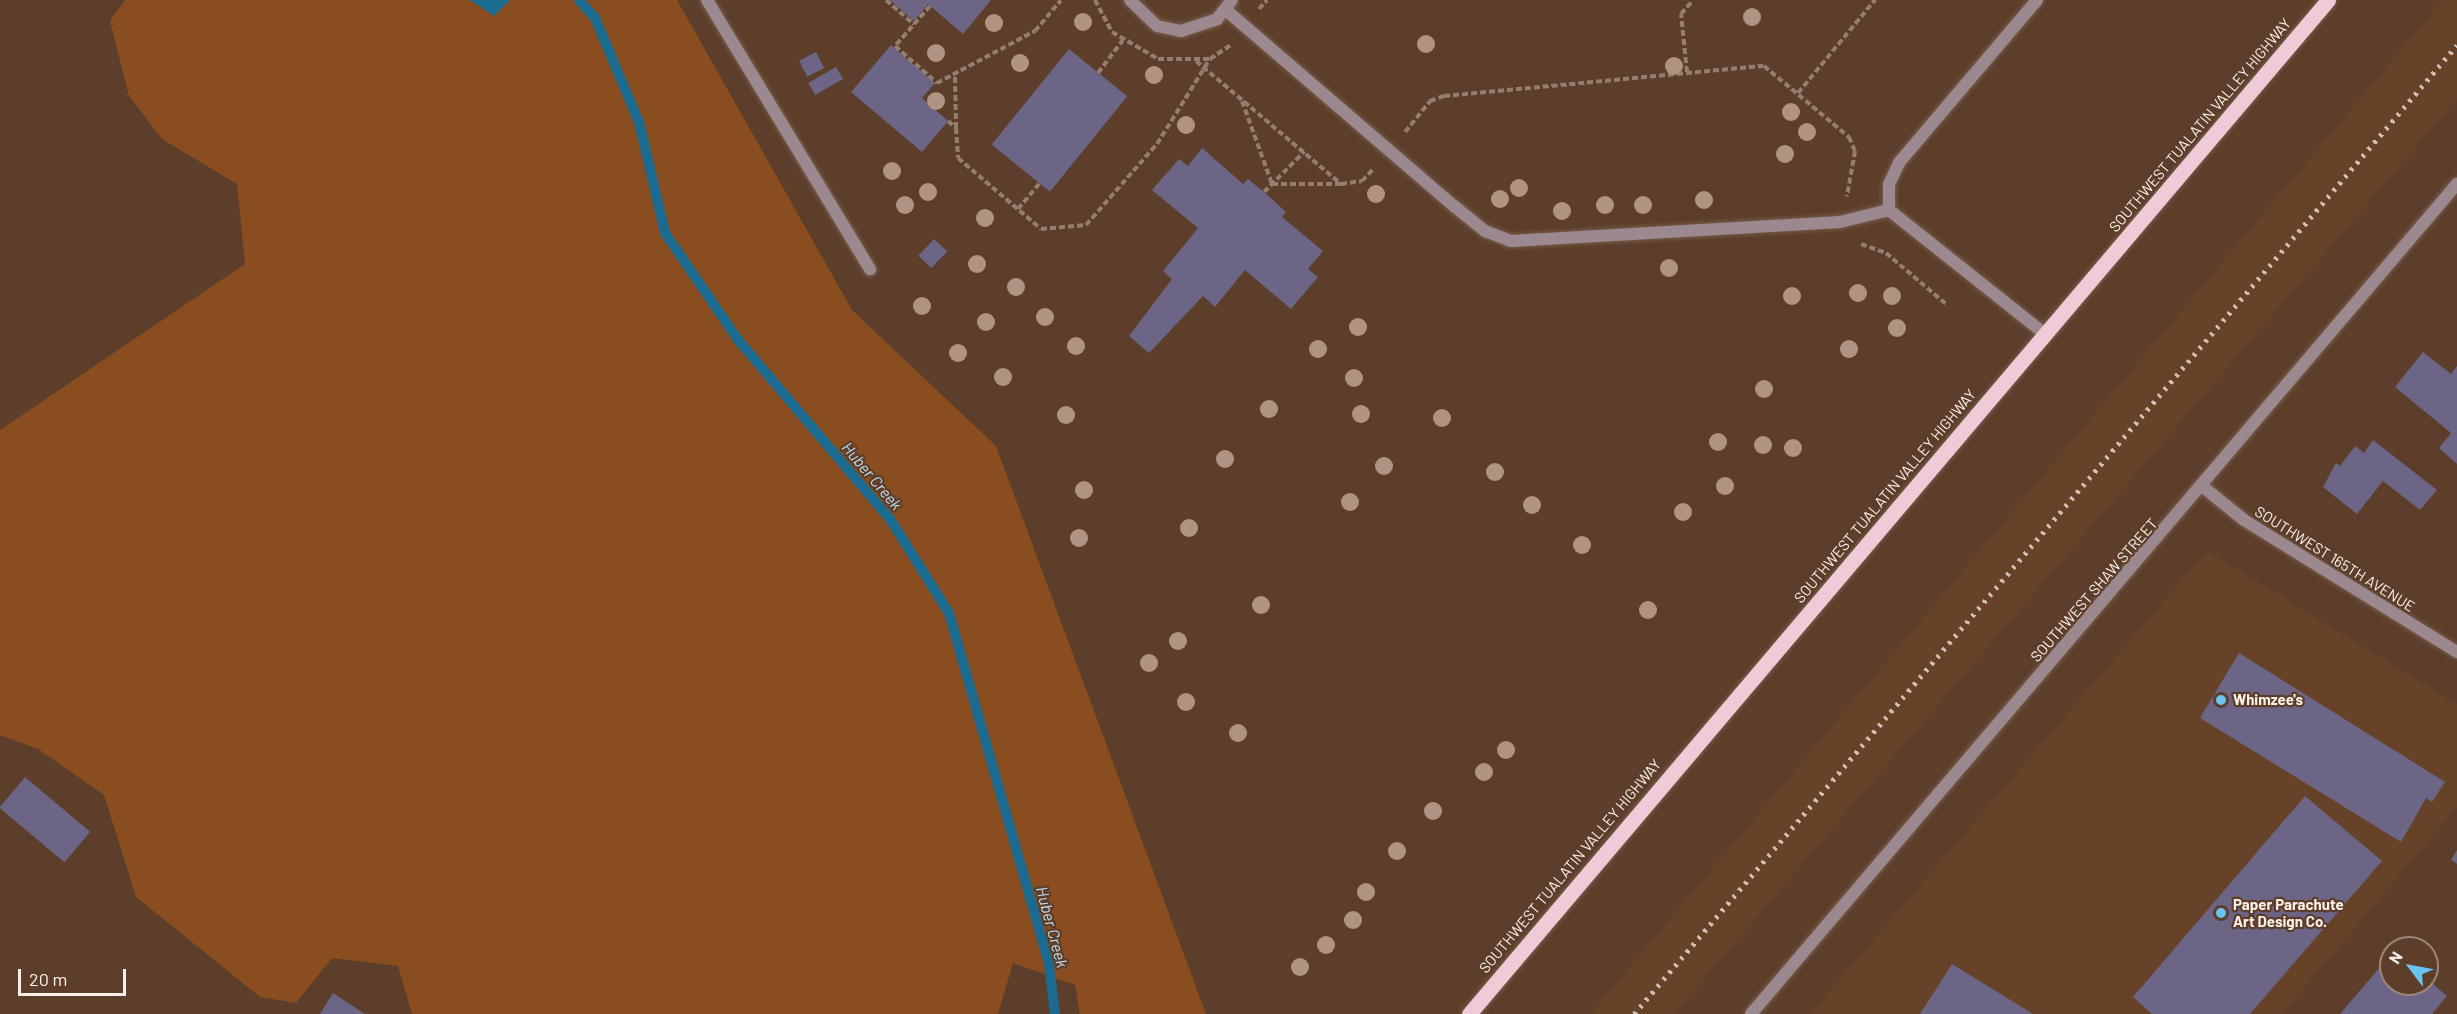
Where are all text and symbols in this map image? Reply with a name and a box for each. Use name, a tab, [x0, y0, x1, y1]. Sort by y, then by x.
street label: SOUTHWEST TUALATIN VALLEY HIGHWAY	[2105, 14, 2295, 236]
street label: SOUTHWEST TUALATIN VALLEY HIGHWAY	[1790, 385, 1980, 607]
water label: Huber Creek	[838, 438, 906, 514]
street label: SOUTHWEST 165TH AVENUE	[2252, 502, 2418, 616]
street label: SOUTHWEST SHAW STREET	[2027, 515, 2161, 665]
place label: Whimzee's	[2233, 691, 2303, 709]
marker: Whimzee's	[2214, 693, 2228, 707]
street label: SOUTHWEST TUALATIN VALLEY HIGHWAY	[1475, 755, 1665, 977]
water label: Huber Creek	[1032, 884, 1072, 970]
place label: Paper Parachute Art Design Co.	[2233, 895, 2344, 930]
marker: Paper Parachute Art Design Co.	[2214, 906, 2228, 920]
north arrow	[2379, 936, 2439, 996]
text: N	[2384, 948, 2406, 967]
scale bar	[21, 957, 129, 995]
text: 20 m	[29, 968, 67, 990]

